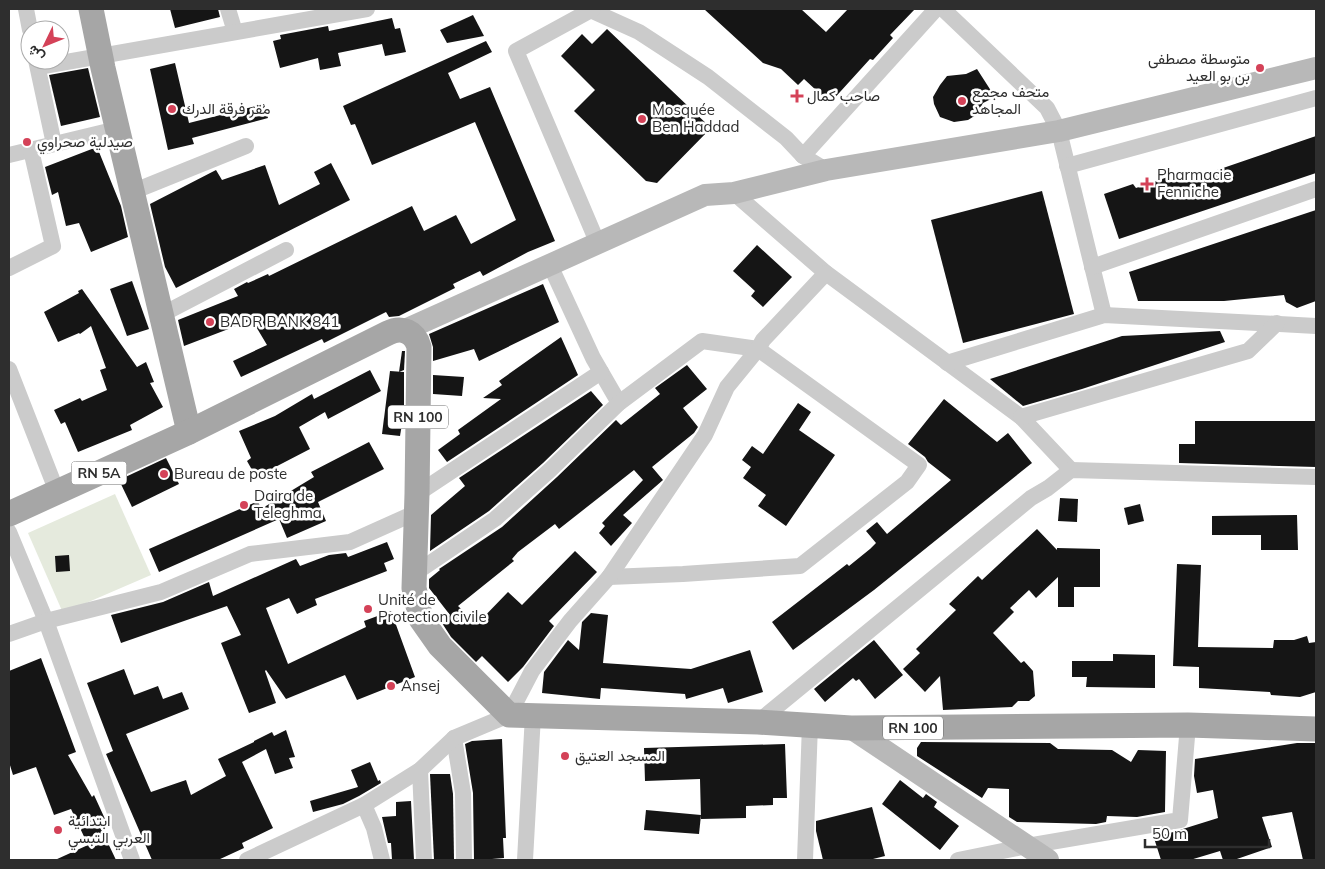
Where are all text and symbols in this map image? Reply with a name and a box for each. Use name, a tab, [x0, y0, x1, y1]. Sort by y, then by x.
north arrow	[20, 20, 70, 70]
text: ش	[23, 41, 48, 66]
place label: متوسطة مصطفى بن بو العيد	[1148, 49, 1250, 86]
marker: متوسطة مصطفى بن بو العيد	[1254, 62, 1266, 74]
place label: متحف مجمع المجاهد	[972, 82, 1049, 118]
place label: صاحب كمال	[807, 86, 880, 105]
marker: صاحب كمال	[791, 90, 803, 102]
marker: متحف مجمع المجاهد	[956, 95, 968, 107]
place label: مقر فرقة الدرك	[182, 99, 270, 118]
place label: Mosquée Ben Haddad	[652, 100, 740, 136]
marker: مقر فرقة الدرك	[166, 103, 178, 115]
marker: Mosquée Ben Haddad	[636, 113, 648, 125]
place label: صيدلية صحراوي	[37, 132, 133, 155]
marker: صيدلية صحراوي	[21, 136, 33, 148]
place label: Pharmacie Fenniche	[1157, 165, 1231, 201]
marker: Pharmacie Fenniche	[1141, 178, 1153, 190]
place label: BADR BANK 841	[220, 312, 339, 331]
marker: BADR BANK 841	[204, 316, 216, 328]
road number: RN 100	[388, 406, 448, 428]
road number: RN 5A	[72, 462, 126, 484]
place label: Bureau de poste	[174, 464, 287, 483]
marker: Bureau de poste	[158, 468, 170, 480]
place label: Daira de Teleghma	[254, 486, 322, 522]
marker: Daira de Teleghma	[238, 499, 250, 511]
place label: Unité de Protection civile	[378, 590, 487, 626]
marker: Unité de Protection civile	[362, 603, 374, 615]
place label: Ansej	[401, 676, 440, 695]
marker: Ansej	[385, 680, 397, 692]
road number: RN 100	[883, 716, 943, 740]
place label: المسجد العتيق	[575, 746, 665, 766]
marker: المسجد العتيق	[559, 750, 571, 762]
place label: ابتدائية العربي التبسي	[68, 811, 150, 851]
scale bar	[1145, 816, 1269, 848]
marker: ابتدائية العربي التبسي	[52, 824, 64, 836]
text: 50 m	[1152, 824, 1187, 843]

